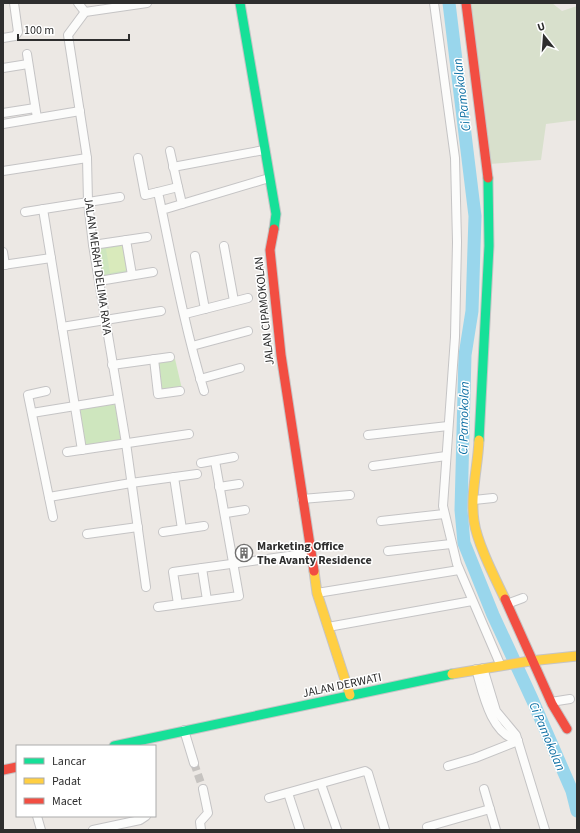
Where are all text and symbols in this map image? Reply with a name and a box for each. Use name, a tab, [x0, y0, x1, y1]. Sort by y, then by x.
scale bar	[18, 16, 129, 42]
north arrow	[524, 16, 564, 56]
text: U	[536, 19, 547, 35]
text: 100 m	[24, 22, 54, 39]
water label: Ci Pamokolan	[449, 57, 475, 132]
street label: JALAN MERAH DELIMA RAYA	[79, 196, 116, 337]
street label: JALAN CIPAMOKOLAN	[250, 256, 279, 366]
water label: Ci Pamokolan	[454, 381, 474, 455]
place label: Marketing Office The Avanty Residence	[257, 538, 372, 569]
building icon: Marketing Office The Avanty Residence	[234, 543, 254, 563]
street label: JALAN DERWATI	[301, 669, 383, 702]
water label: Ci Pamokolan	[524, 699, 570, 774]
legend	[16, 745, 156, 817]
text: Lancar	[52, 753, 87, 770]
text: Padat	[52, 773, 81, 790]
text: Macet	[52, 793, 82, 810]

